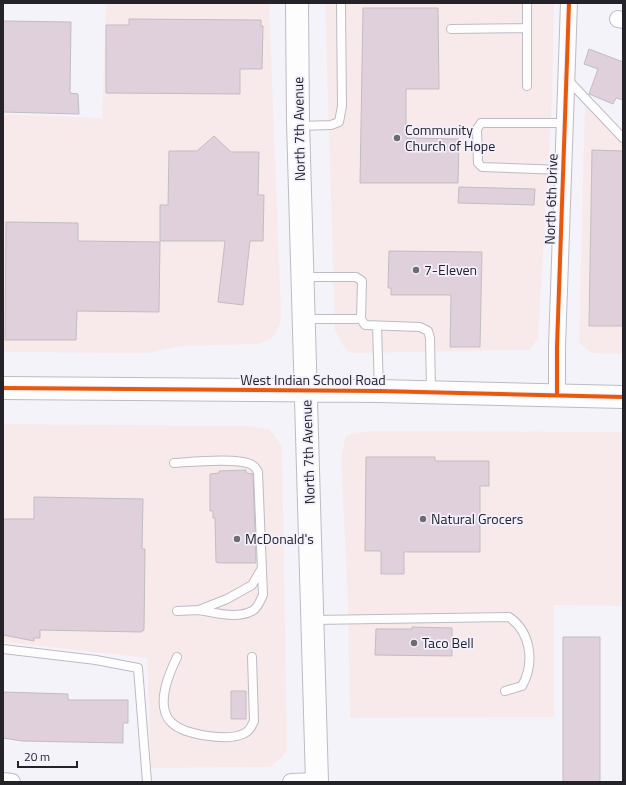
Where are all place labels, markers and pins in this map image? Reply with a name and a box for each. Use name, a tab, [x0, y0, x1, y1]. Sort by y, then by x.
place label: Community Church of Hope	[405, 119, 495, 156]
marker: Community Church of Hope	[392, 133, 402, 143]
place label: 7-Eleven	[424, 259, 477, 280]
marker: 7-Eleven	[411, 265, 421, 275]
place label: Natural Grocers	[431, 508, 523, 529]
marker: Natural Grocers	[418, 514, 428, 524]
place label: McDonald's	[245, 528, 314, 549]
marker: McDonald's	[232, 534, 242, 544]
place label: Taco Bell	[422, 632, 474, 653]
marker: Taco Bell	[409, 638, 419, 648]

